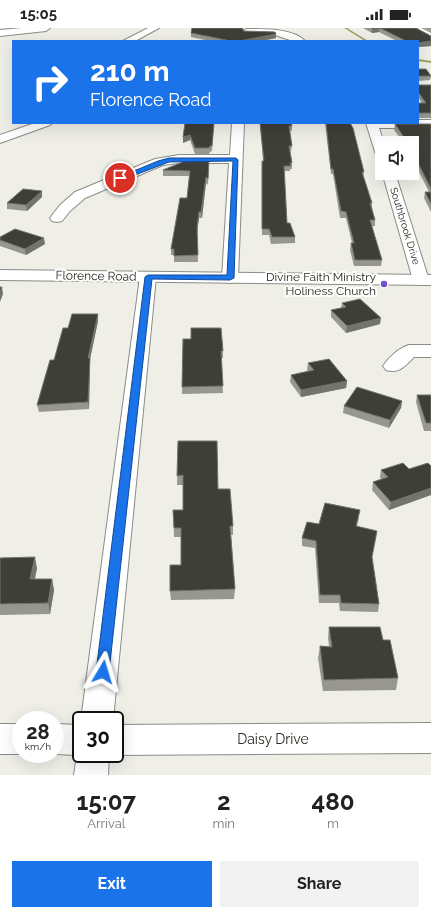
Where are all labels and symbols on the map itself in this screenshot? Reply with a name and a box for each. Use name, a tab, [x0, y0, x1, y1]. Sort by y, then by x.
pin	[103, 161, 137, 195]
street label: Southbrook Drive	[388, 186, 422, 266]
street label: Florence Road	[55, 268, 137, 284]
place label: Divine Faith Ministry Holiness Church	[266, 270, 376, 298]
marker: Divine Faith Ministry Holiness Church	[379, 279, 389, 289]
position arrow	[82, 651, 124, 693]
speed limit sign: 30	[72, 711, 124, 763]
street label: Daisy Drive	[237, 731, 309, 747]

